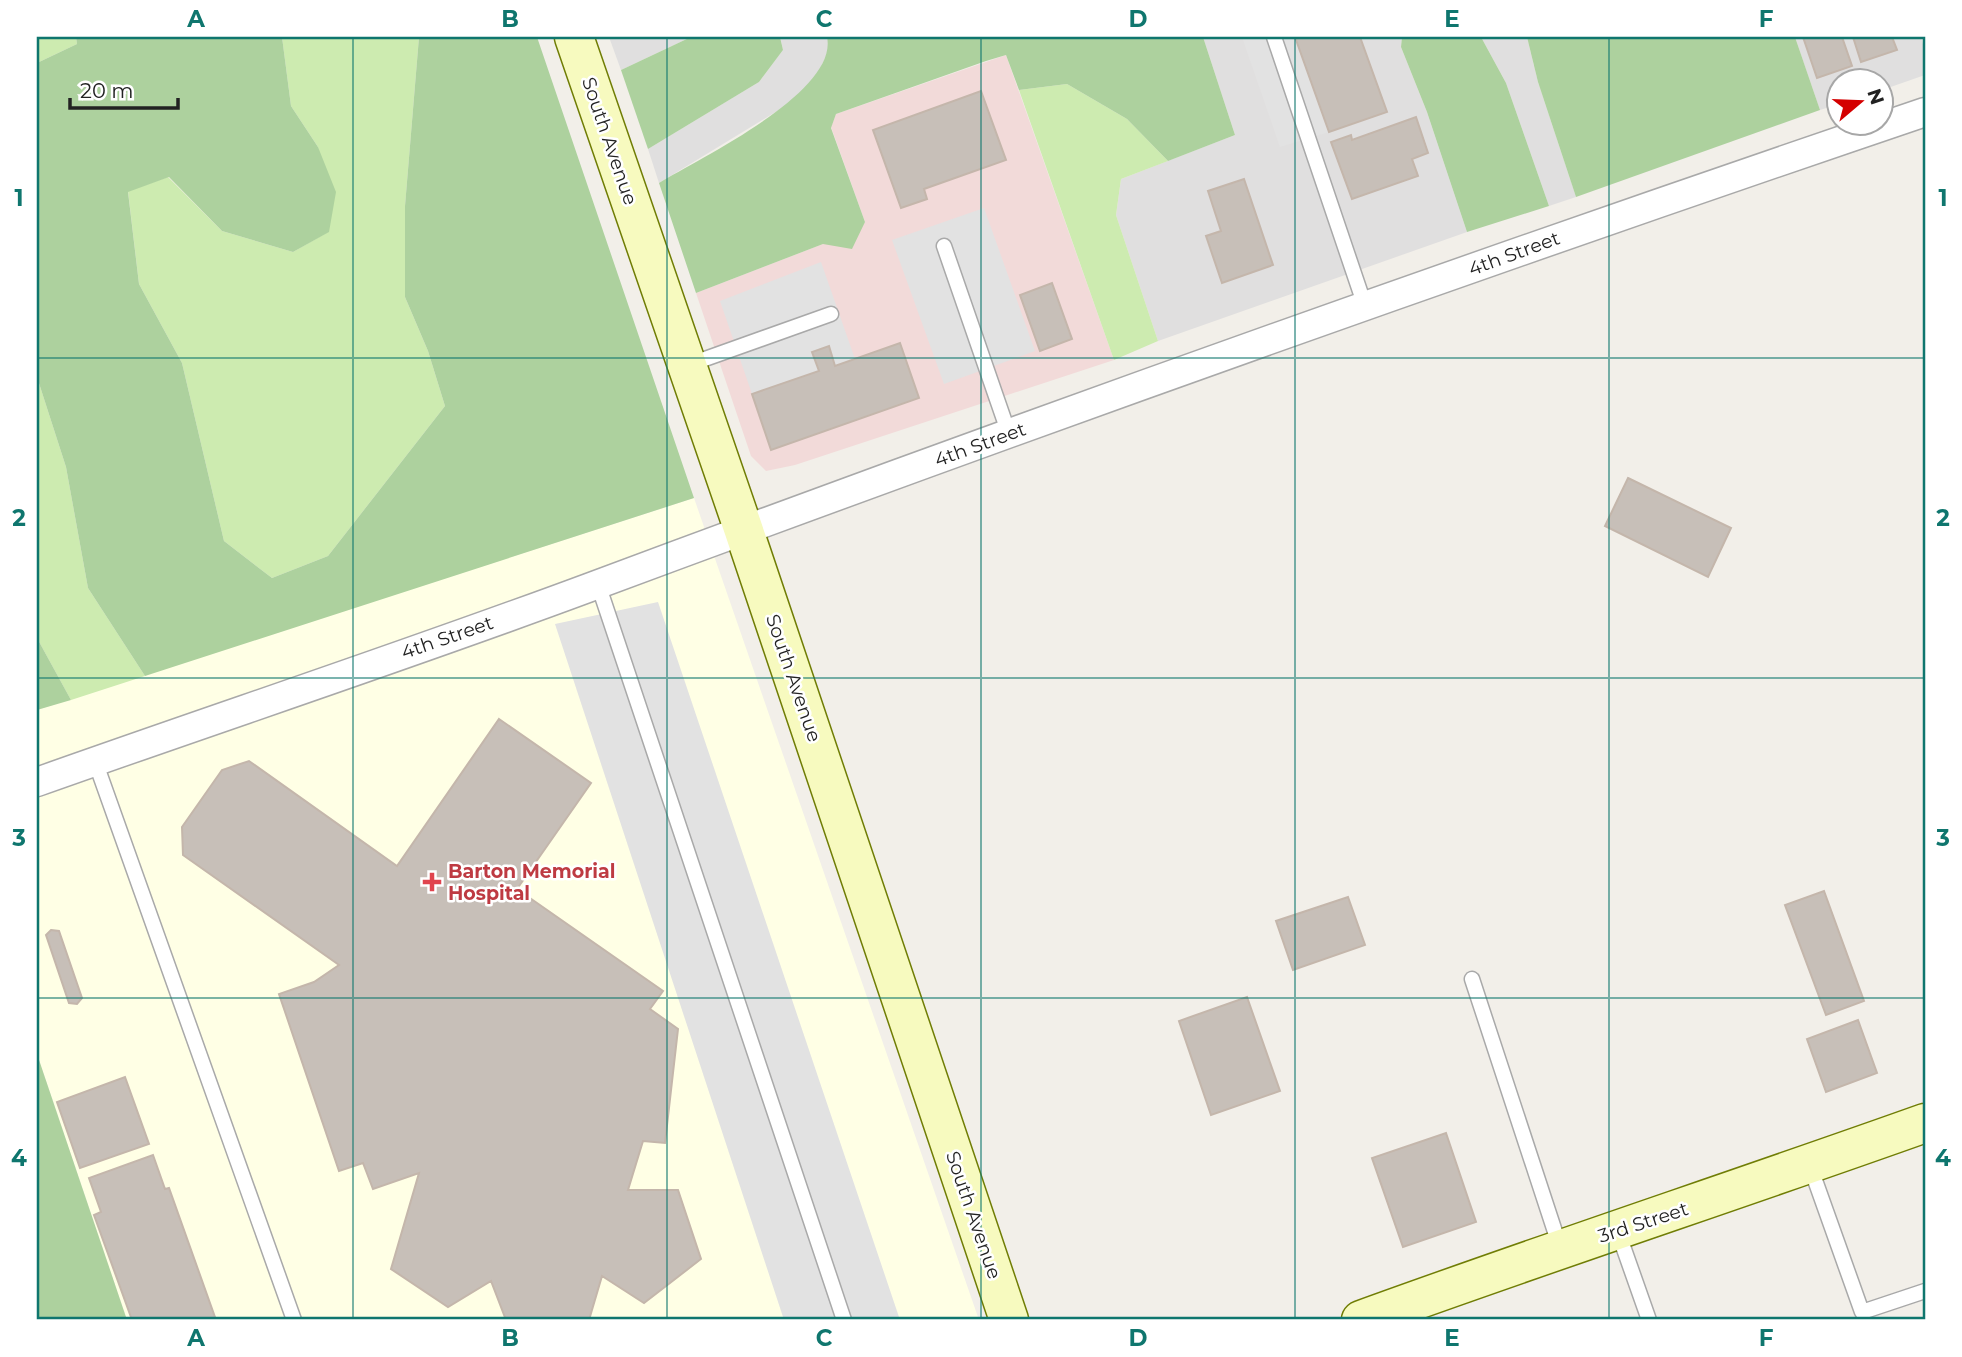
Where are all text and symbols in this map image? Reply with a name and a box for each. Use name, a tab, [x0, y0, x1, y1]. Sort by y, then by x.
text: A	[186, 5, 205, 33]
text: B	[501, 5, 519, 33]
text: C	[816, 5, 833, 33]
text: D	[1129, 5, 1148, 33]
text: E	[1444, 5, 1460, 33]
text: F	[1759, 5, 1774, 33]
scale bar	[70, 66, 178, 110]
north arrow	[1826, 66, 1896, 136]
street label: South Avenue	[577, 74, 642, 208]
text: 20 m	[80, 78, 134, 103]
text: N	[1862, 86, 1889, 108]
text: 1	[14, 184, 24, 212]
text: 1	[1938, 184, 1948, 212]
street label: 4th Street	[1465, 226, 1563, 281]
street label: 4th Street	[931, 417, 1029, 472]
text: 2	[12, 504, 26, 532]
text: 2	[1936, 504, 1950, 532]
street label: 4th Street	[398, 611, 496, 664]
street label: South Avenue	[761, 611, 826, 745]
text: 3	[11, 824, 26, 852]
text: 3	[1935, 824, 1950, 852]
place label: Barton Memorial Hospital	[448, 860, 616, 905]
marker: Barton Memorial Hospital	[422, 872, 442, 892]
text: 4	[11, 1144, 27, 1172]
text: 4	[1935, 1144, 1951, 1172]
street label: South Avenue	[941, 1148, 1006, 1282]
street label: 3rd Street	[1595, 1197, 1691, 1248]
text: A	[186, 1324, 205, 1352]
text: B	[501, 1324, 519, 1352]
text: C	[816, 1324, 833, 1352]
text: D	[1129, 1324, 1148, 1352]
text: E	[1444, 1324, 1460, 1352]
text: F	[1759, 1324, 1774, 1352]

